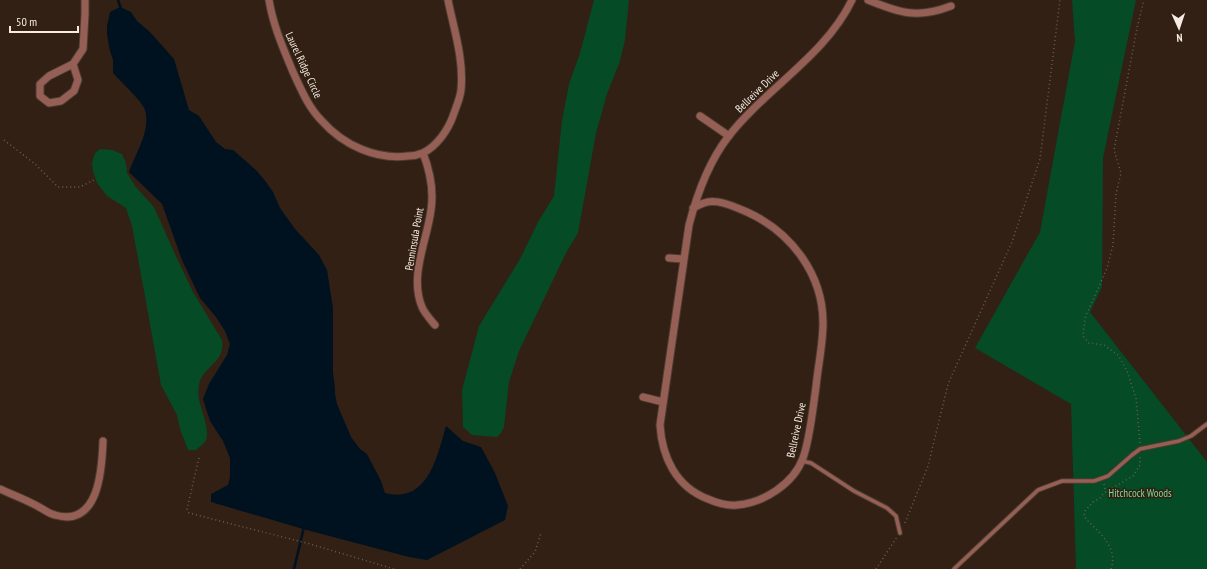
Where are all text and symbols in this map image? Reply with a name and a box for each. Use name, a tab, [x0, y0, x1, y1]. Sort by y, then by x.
scale bar	[10, 8, 78, 34]
north arrow	[1159, 8, 1199, 48]
text: 50 m	[16, 14, 37, 29]
street label: Laurel Ridge Circle	[283, 30, 326, 101]
text: N	[1176, 31, 1183, 45]
street label: Bellreive Drive	[732, 66, 782, 115]
street label: Penninsula Point	[402, 207, 426, 271]
street label: Bellreive Drive	[783, 401, 809, 459]
park label: Hitchcock Woods	[1108, 486, 1172, 500]

